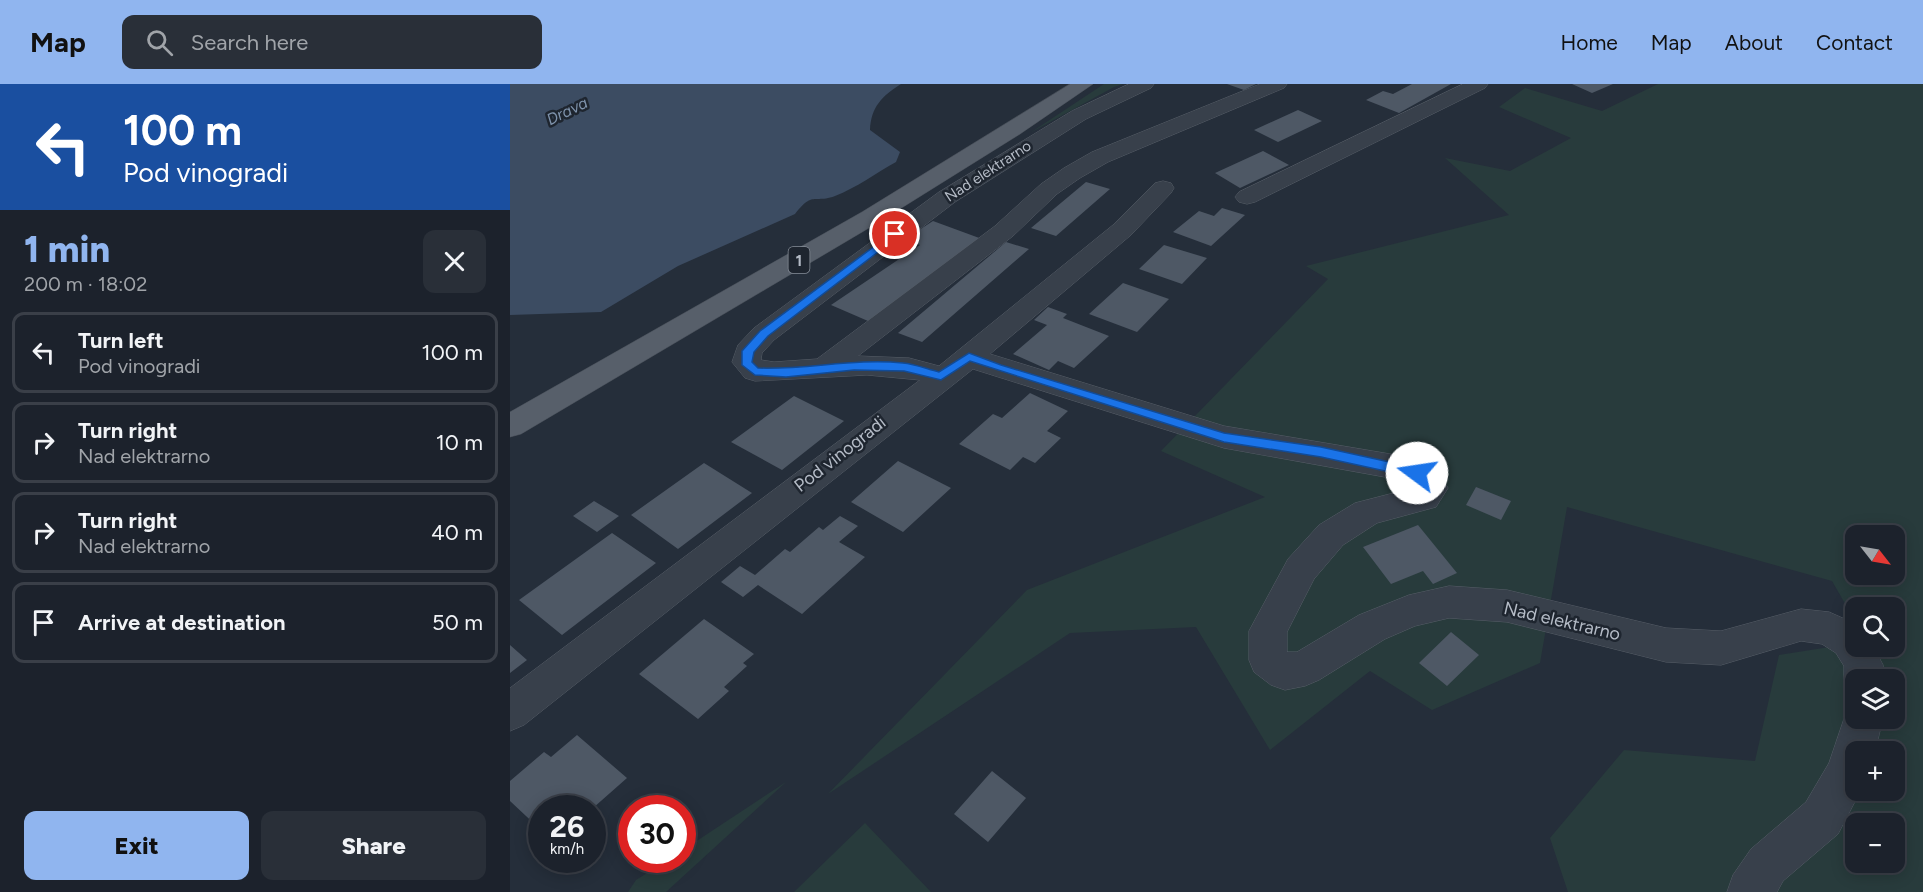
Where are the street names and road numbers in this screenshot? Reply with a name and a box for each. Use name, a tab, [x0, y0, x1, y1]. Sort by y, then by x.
street label: Nad elektrarno	[941, 136, 1035, 206]
road number: 1	[788, 247, 810, 273]
street label: Pod vinogradi	[790, 411, 890, 497]
street label: Nad elektrarno	[1502, 597, 1622, 645]

